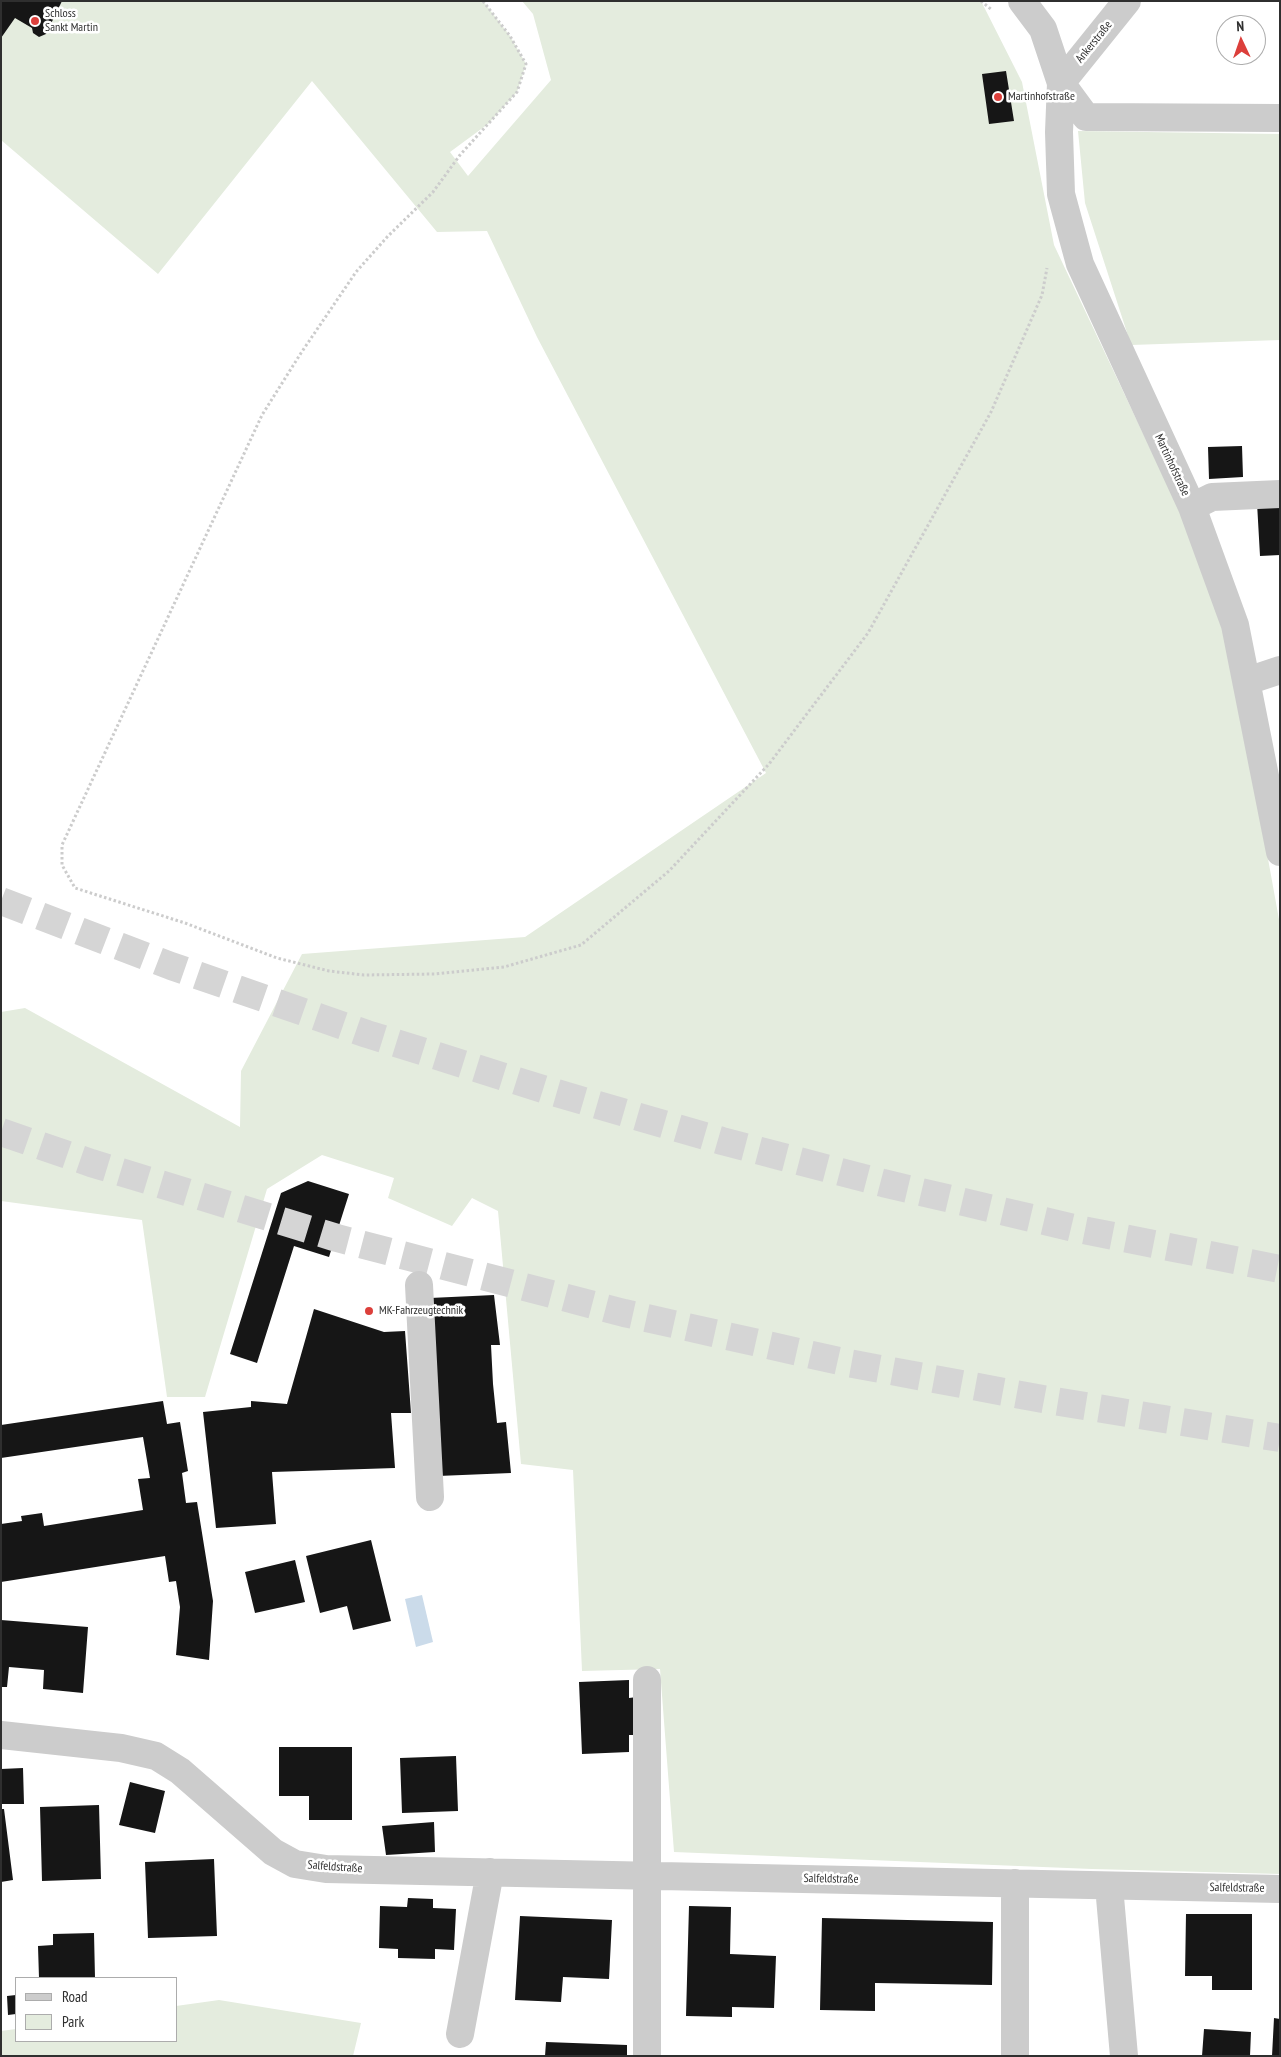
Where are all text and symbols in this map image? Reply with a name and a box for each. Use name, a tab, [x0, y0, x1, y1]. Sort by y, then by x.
place label: Schloss Sankt Martin	[45, 7, 98, 35]
marker: Schloss Sankt Martin	[29, 15, 41, 27]
north arrow	[1216, 15, 1266, 65]
text: N	[1236, 17, 1245, 35]
street label: Ankerstraße	[1073, 18, 1115, 66]
place label: Martinhofstraße	[1008, 90, 1075, 104]
marker: Martinhofstraße	[992, 91, 1004, 103]
street label: Martinhofstraße	[1151, 432, 1193, 498]
place label: MK-Fahrzeugtechnik	[379, 1304, 463, 1318]
marker: MK-Fahrzeugtechnik	[363, 1305, 375, 1317]
street label: Salfeldstraße	[307, 1858, 363, 1876]
street label: Salfeldstraße	[803, 1871, 859, 1887]
street label: Salfeldstraße	[1209, 1880, 1265, 1896]
legend	[15, 1977, 178, 2042]
text: Road	[62, 1987, 88, 2006]
text: Park	[62, 2012, 84, 2031]

